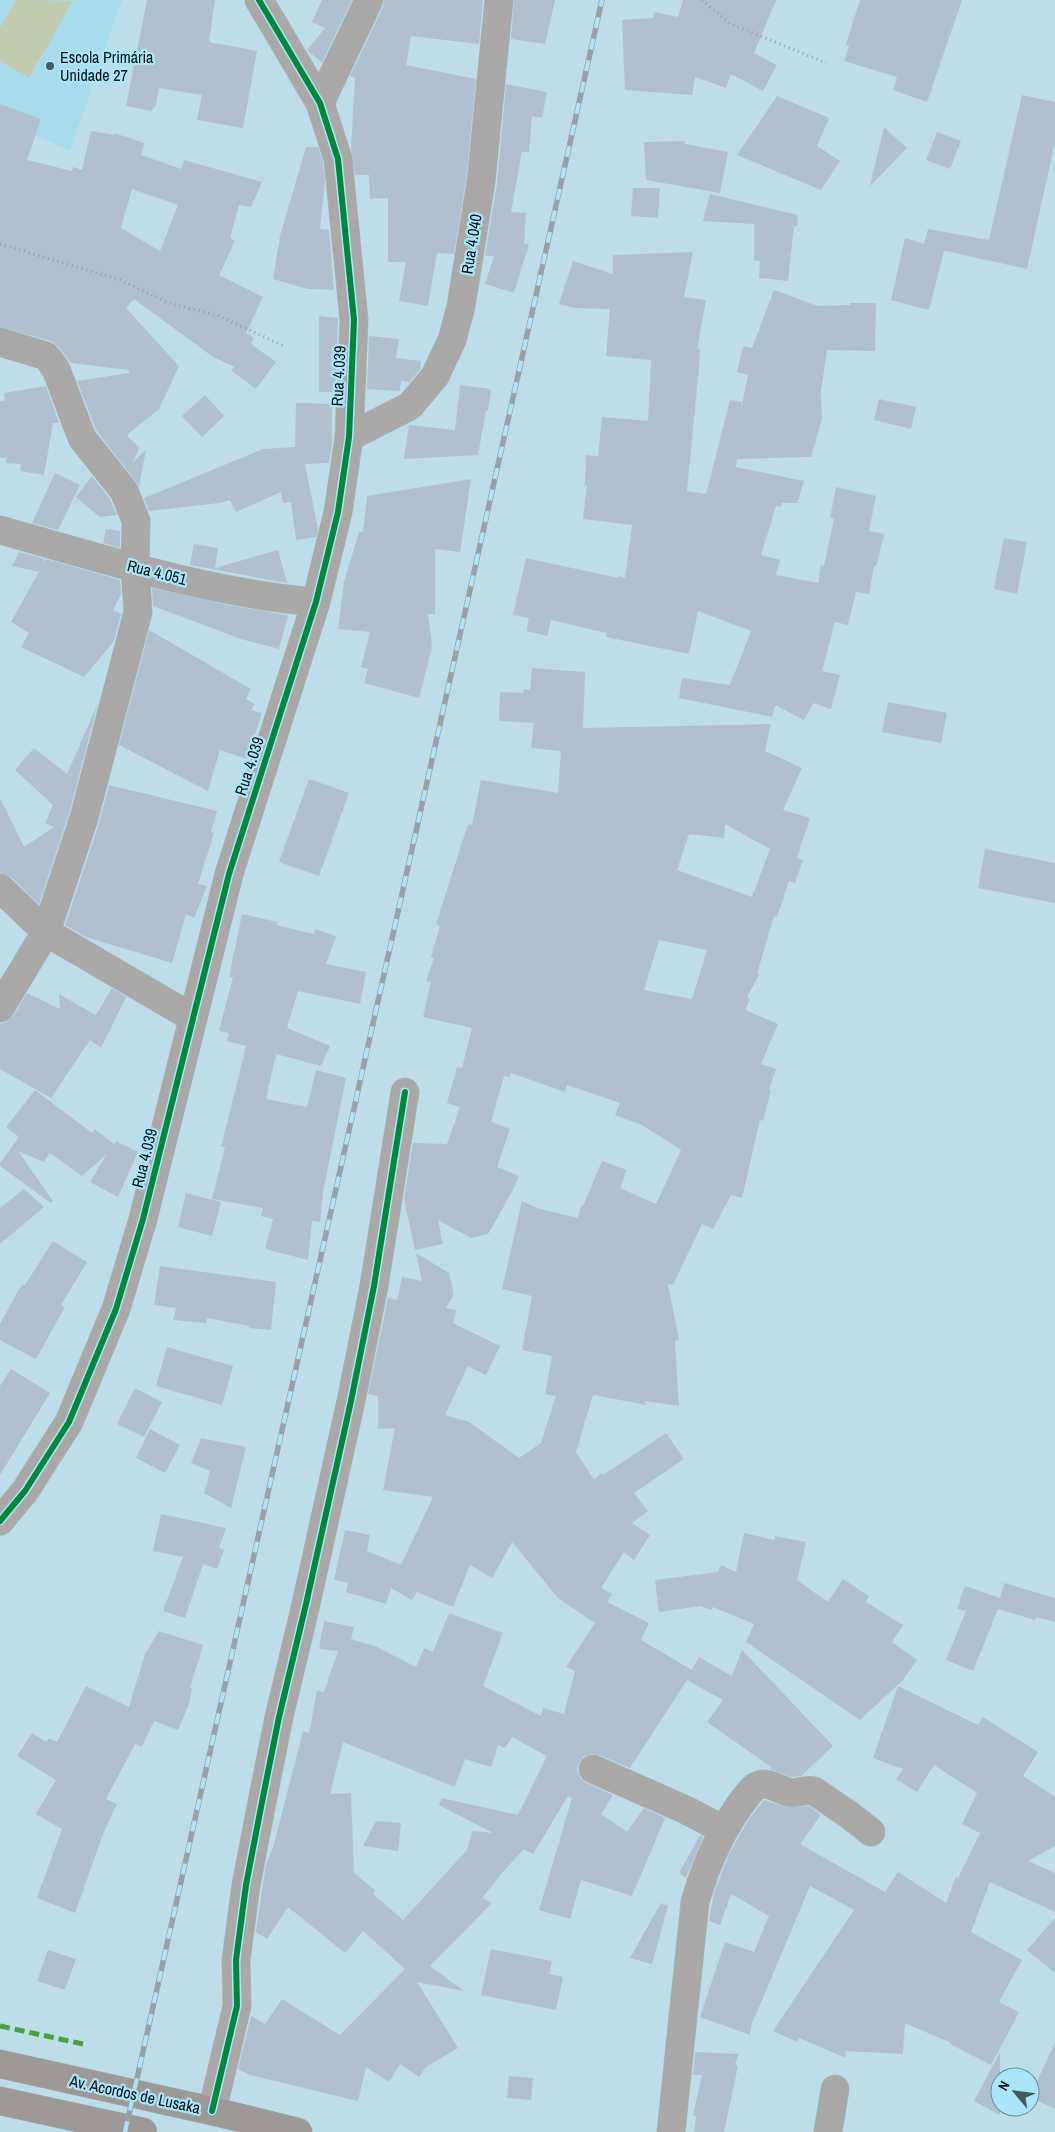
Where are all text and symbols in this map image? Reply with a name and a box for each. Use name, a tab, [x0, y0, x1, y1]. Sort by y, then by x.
place label: Escola Primária Unidade 27	[60, 46, 154, 86]
marker: Escola Primária Unidade 27	[44, 60, 56, 72]
street label: Rua 4.040	[455, 212, 487, 276]
street label: Rua 4.039	[325, 345, 351, 407]
street label: Rua 4.051	[125, 554, 190, 590]
street label: Rua 4.039	[229, 734, 269, 798]
street label: Rua 4.039	[126, 1126, 162, 1190]
north arrow	[990, 2067, 1040, 2117]
street label: Av. Acordos de Lusaka	[67, 2069, 203, 2119]
text: N	[994, 2078, 1014, 2094]

